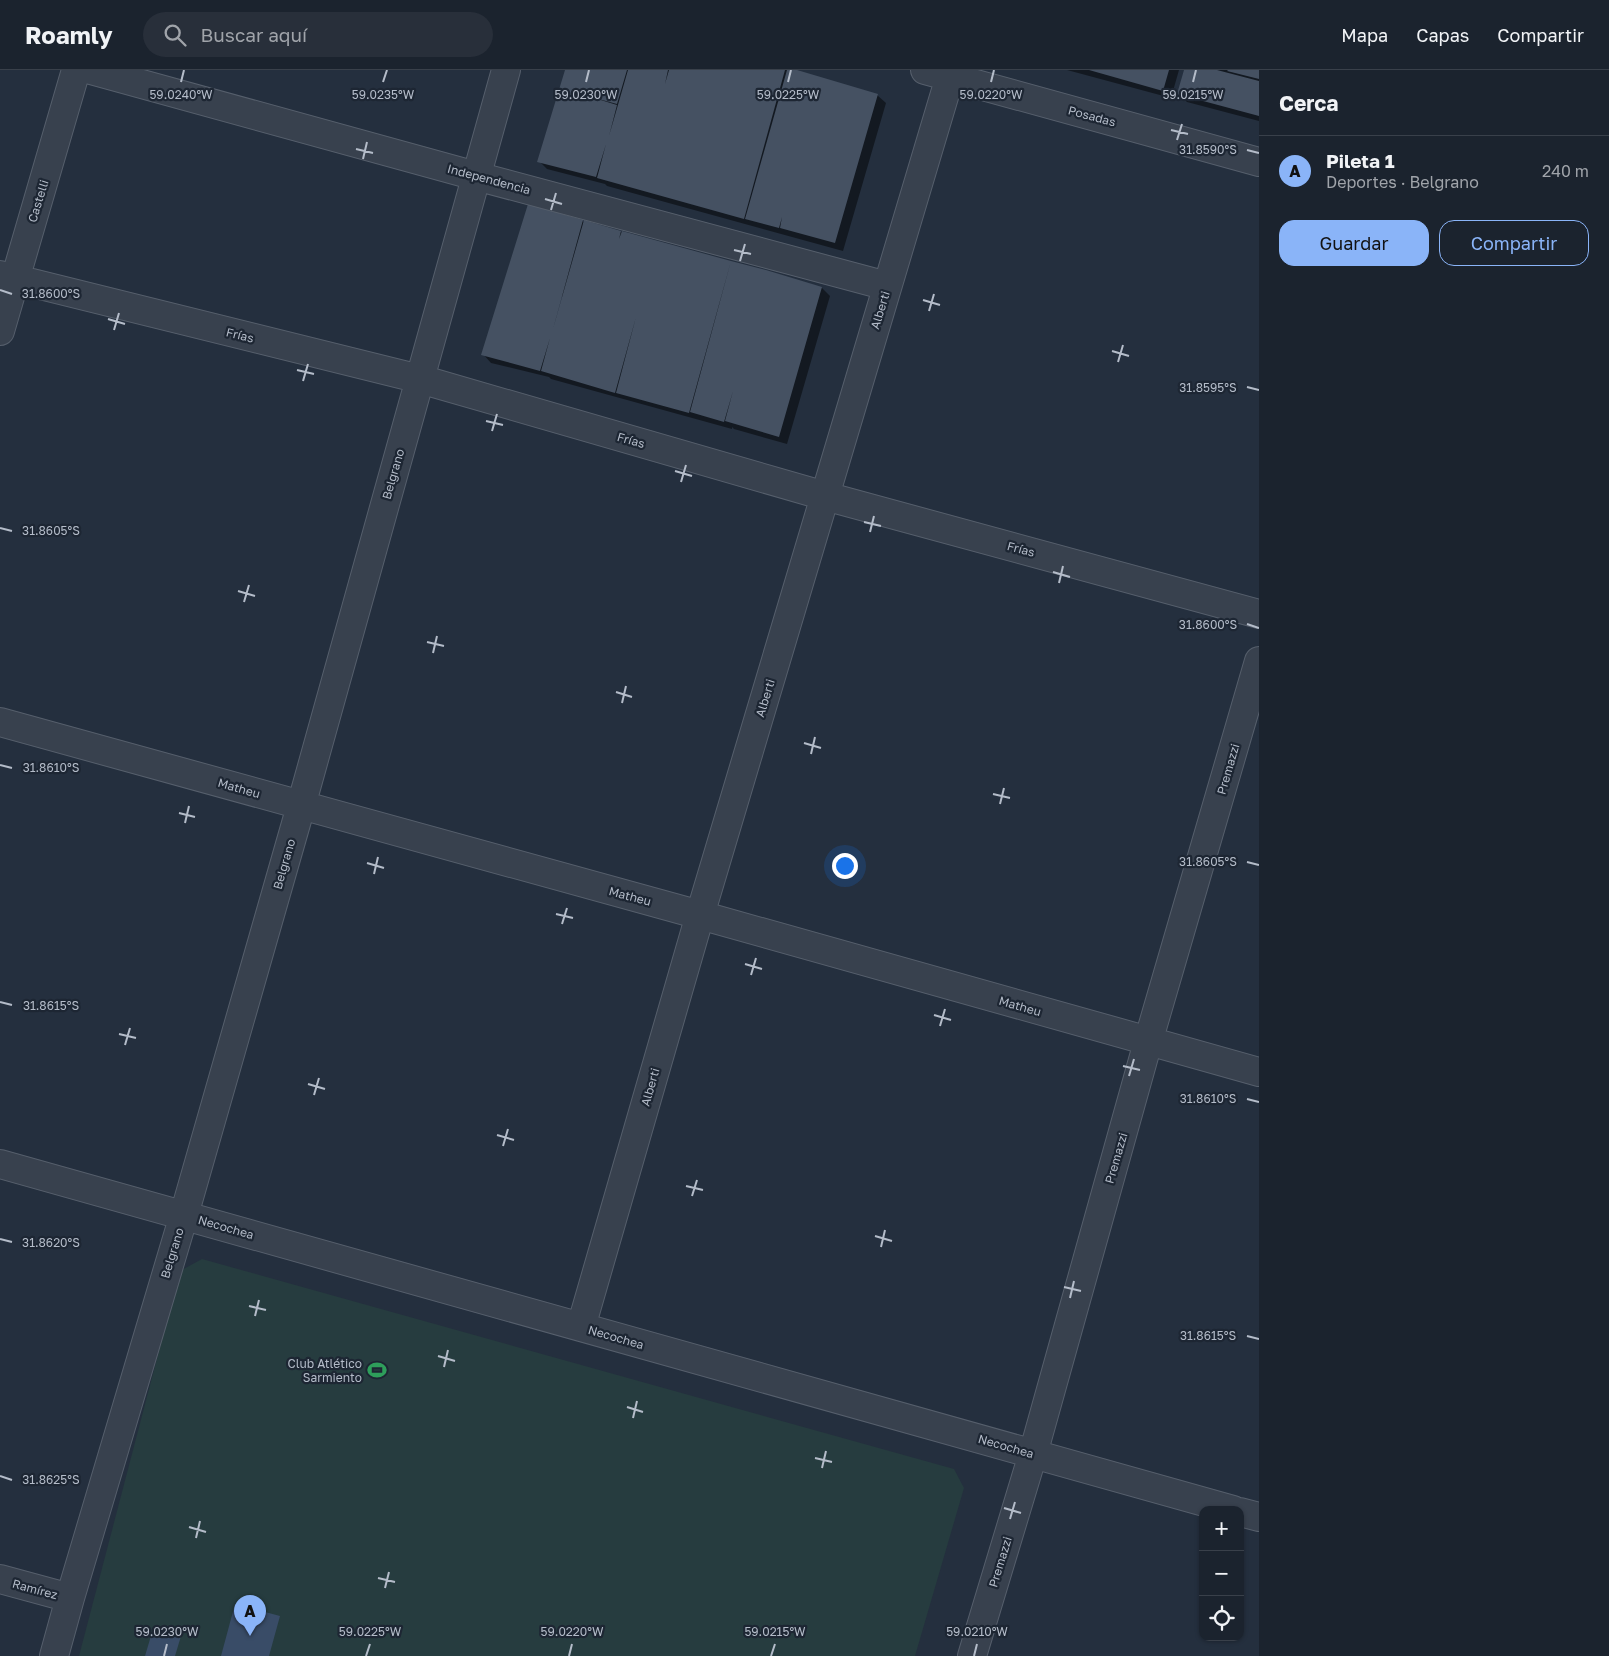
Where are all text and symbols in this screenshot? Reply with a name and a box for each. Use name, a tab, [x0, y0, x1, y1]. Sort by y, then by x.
search box	[143, 12, 493, 57]
text: Roamly	[25, 20, 113, 49]
icon: search	[161, 21, 189, 49]
text: Buscar aquí	[201, 23, 307, 46]
text: Mapa	[1341, 24, 1388, 46]
text: Capas	[1416, 24, 1469, 46]
text: Compartir	[1497, 24, 1584, 46]
text: 59.0240°W	[149, 87, 213, 102]
text: 59.0235°W	[352, 87, 415, 102]
text: 59.0230°W	[555, 87, 618, 102]
text: 59.0225°W	[757, 87, 820, 102]
text: 59.0220°W	[960, 87, 1023, 102]
text: 59.0215°W	[1162, 87, 1224, 102]
text: Cerca	[1279, 90, 1338, 116]
street label: Posadas	[1067, 102, 1117, 130]
text: 31.8590°S	[1179, 142, 1237, 157]
text: Pileta 1	[1326, 149, 1394, 172]
street label: Independencia	[446, 161, 532, 197]
text: A	[1289, 161, 1301, 181]
text: 240 m	[1542, 161, 1589, 181]
text: Deportes · Belgrano	[1326, 172, 1479, 192]
street label: Castelli	[24, 178, 52, 224]
button: Guardar	[1279, 220, 1429, 266]
button: Compartir	[1439, 220, 1589, 266]
text: 31.8600°S	[22, 286, 80, 301]
street label: Alberti	[867, 289, 893, 331]
street label: Frías	[225, 324, 255, 346]
text: 31.8595°S	[1179, 380, 1237, 395]
street label: Frías	[615, 429, 647, 451]
street label: Belgrano	[379, 447, 407, 501]
text: 31.8605°S	[22, 523, 80, 538]
street label: Frías	[1005, 538, 1037, 560]
text: 31.8600°S	[1179, 617, 1237, 632]
street label: Alberti	[752, 677, 778, 719]
street label: Premazzi	[1214, 742, 1242, 796]
text: 31.8610°S	[23, 760, 80, 775]
street label: Matheu	[216, 775, 262, 801]
street label: Belgrano	[270, 837, 298, 891]
your location	[832, 853, 858, 879]
text: 31.8605°S	[1179, 854, 1237, 869]
street label: Matheu	[607, 883, 653, 909]
street label: Matheu	[997, 993, 1043, 1019]
text: 31.8615°S	[23, 998, 79, 1013]
street label: Alberti	[637, 1066, 663, 1108]
text: 31.8610°S	[1180, 1091, 1237, 1106]
street label: Premazzi	[1102, 1131, 1130, 1185]
street label: Necochea	[196, 1212, 256, 1242]
street label: Belgrano	[157, 1226, 187, 1280]
text: 31.8620°S	[22, 1235, 80, 1250]
street label: Necochea	[586, 1322, 646, 1352]
text: 31.8615°S	[1180, 1328, 1236, 1343]
place label: Club Atlético Sarmiento	[288, 1356, 362, 1385]
sports icon: Club Atlético Sarmiento	[366, 1359, 388, 1381]
street label: Necochea	[976, 1431, 1036, 1461]
text: 31.8625°S	[22, 1472, 80, 1487]
map controls	[1199, 1506, 1244, 1641]
button: +	[1199, 1506, 1244, 1551]
street label: Premazzi	[985, 1535, 1015, 1589]
button: −	[1199, 1551, 1244, 1596]
street label: Ramírez	[11, 1576, 59, 1602]
pin: A	[234, 1595, 266, 1636]
button: locate	[1199, 1596, 1244, 1641]
text: 59.0230°W	[136, 1624, 199, 1639]
text: 59.0225°W	[339, 1624, 402, 1639]
text: 59.0220°W	[541, 1624, 604, 1639]
text: 59.0215°W	[744, 1624, 806, 1639]
text: 59.0210°W	[946, 1624, 1008, 1639]

